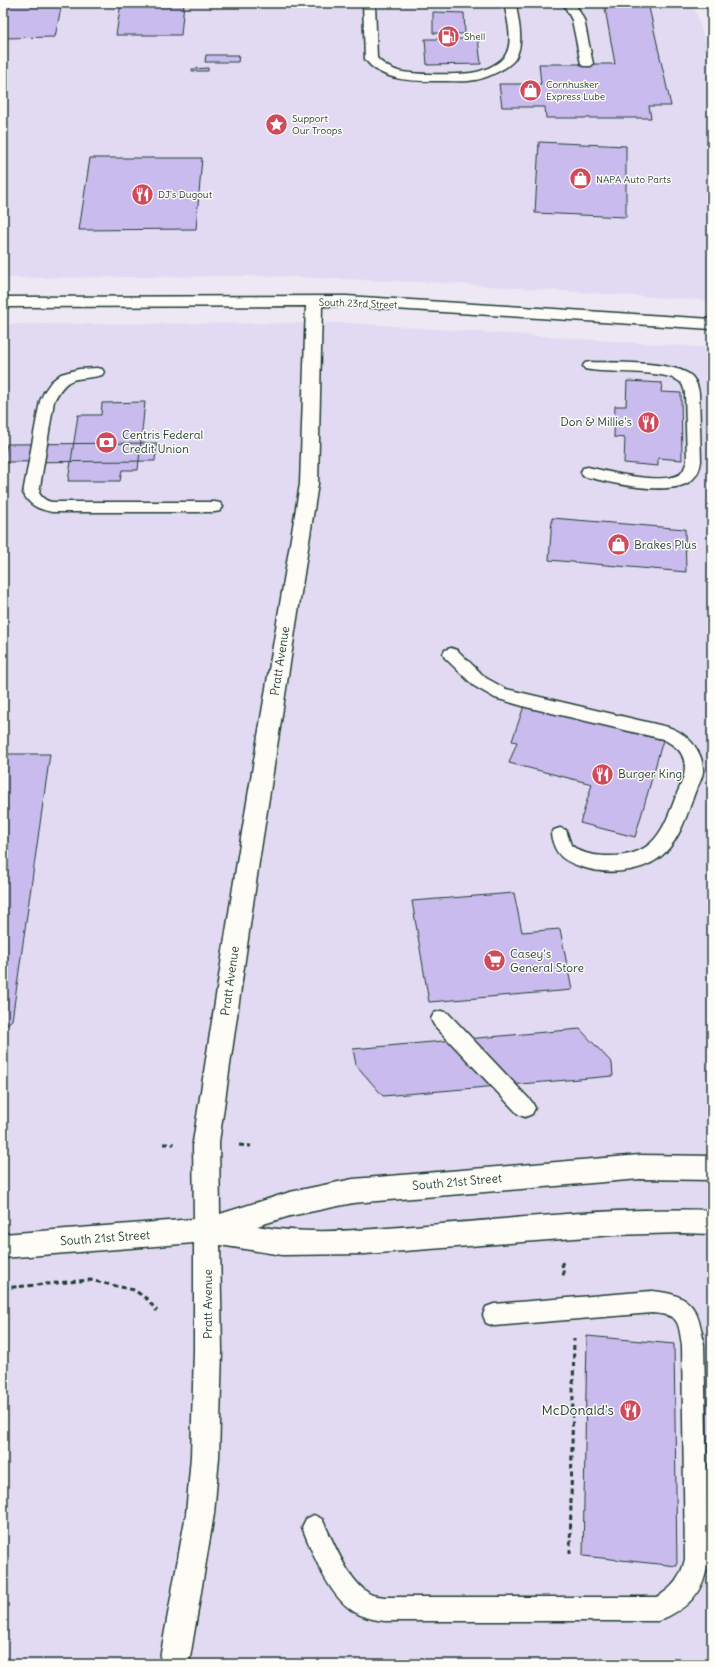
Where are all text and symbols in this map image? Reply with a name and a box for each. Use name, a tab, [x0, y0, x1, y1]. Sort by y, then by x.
fuel station icon: Shell	[436, 23, 462, 49]
place label: Shell	[464, 30, 485, 43]
shop icon: Cornhusker Express Lube	[518, 77, 544, 103]
place label: Cornhusker Express Lube	[546, 78, 605, 103]
place icon: Support Our Troops	[263, 111, 289, 137]
place label: Support Our Troops	[292, 112, 343, 137]
shop icon: NAPA Auto Parts	[568, 166, 594, 192]
place label: NAPA Auto Parts	[596, 173, 671, 186]
restaurant icon: DJ's Dugout	[129, 181, 155, 207]
place label: DJ's Dugout	[158, 188, 213, 201]
street label: South 23rd Street	[318, 296, 398, 311]
restaurant icon: Don & Millie's	[635, 409, 661, 435]
place label: Don & Millie's	[560, 414, 632, 429]
place label: Centris Federal Credit Union	[122, 427, 203, 456]
bank icon: Centris Federal Credit Union	[94, 429, 120, 455]
shop icon: Brakes Plus	[605, 532, 631, 558]
place label: Brakes Plus	[634, 537, 697, 552]
street label: Pratt Avenue	[267, 625, 292, 697]
restaurant icon: Burger King	[589, 761, 615, 787]
place label: Burger King	[618, 766, 682, 781]
street label: Pratt Avenue	[217, 945, 242, 1017]
place label: Casey's General Store	[510, 946, 584, 975]
supermarket icon: Casey's General Store	[481, 948, 507, 974]
street label: South 21st Street	[411, 1170, 502, 1193]
street label: South 21st Street	[60, 1227, 150, 1248]
street label: Pratt Avenue	[200, 1269, 215, 1339]
restaurant icon: McDonald's	[617, 1397, 643, 1423]
place label: McDonald's	[541, 1401, 614, 1419]

